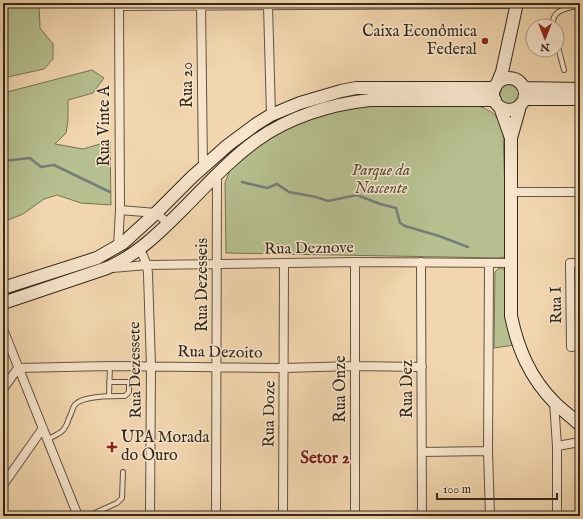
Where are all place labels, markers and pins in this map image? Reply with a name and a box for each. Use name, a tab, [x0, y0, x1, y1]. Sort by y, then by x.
place label: Caixa Econômica Federal	[362, 22, 478, 60]
marker: Caixa Econômica Federal	[480, 36, 490, 46]
place label: UPA Morada do Ouro	[121, 428, 209, 466]
marker: UPA Morada do Ouro	[106, 441, 118, 453]

